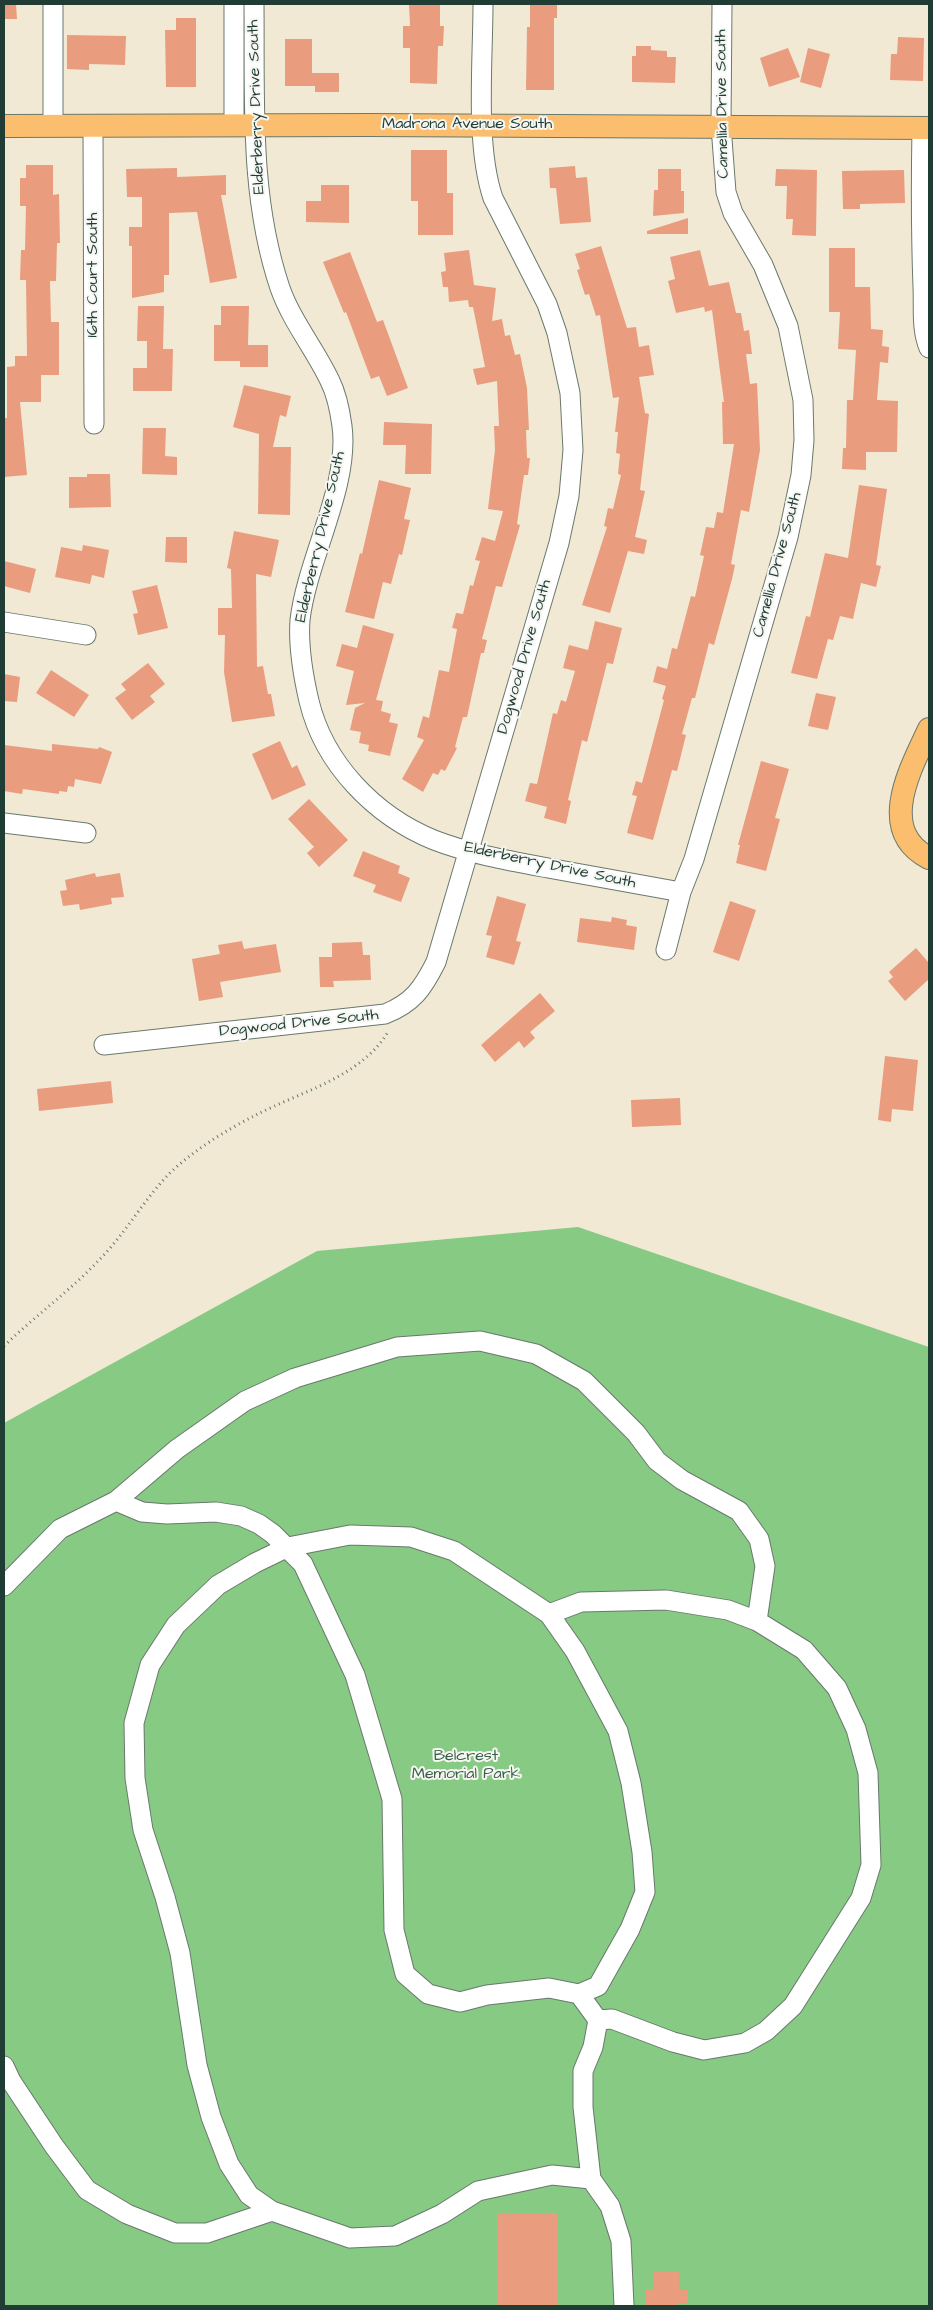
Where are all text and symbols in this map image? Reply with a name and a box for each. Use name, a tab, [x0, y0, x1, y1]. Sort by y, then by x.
street label: Elderberry Drive South	[244, 19, 270, 195]
street label: Camellia Drive South	[712, 29, 734, 179]
street label: Madrona Avenue South	[382, 115, 552, 135]
street label: 16th Court South	[84, 213, 104, 337]
street label: Elderberry Drive South	[292, 450, 350, 624]
street label: Camellia Drive South	[749, 490, 807, 640]
street label: Dogwood Drive South	[494, 577, 556, 737]
street label: Elderberry Drive South	[462, 838, 638, 894]
street label: Dogwood Drive South	[218, 1006, 380, 1042]
park label: Belcrest Memorial Park	[412, 1747, 520, 1785]

